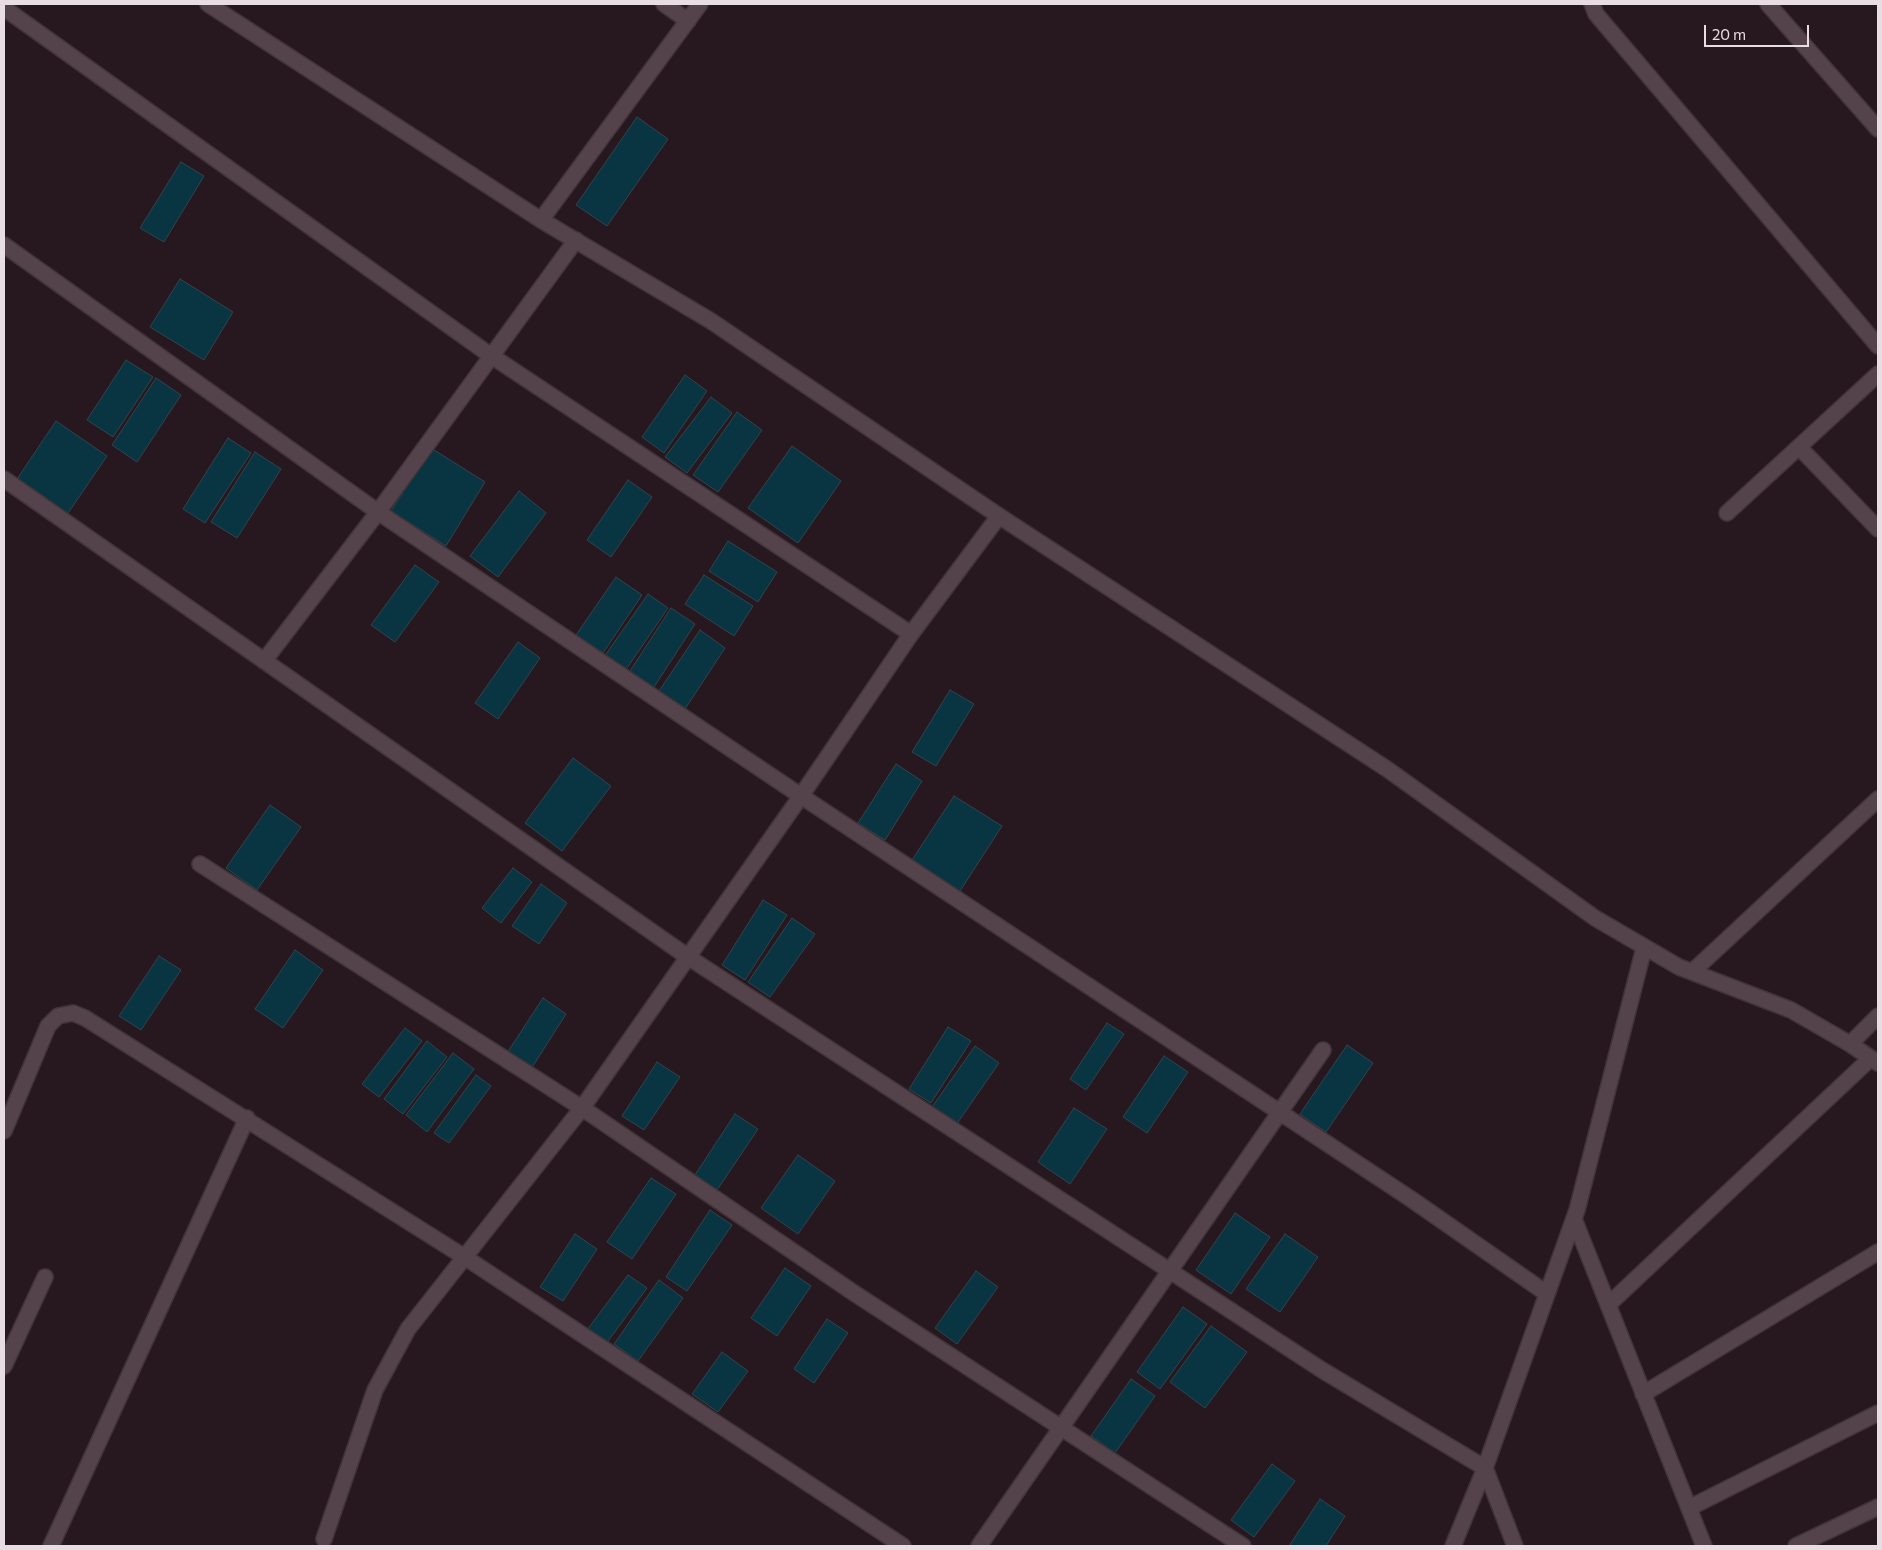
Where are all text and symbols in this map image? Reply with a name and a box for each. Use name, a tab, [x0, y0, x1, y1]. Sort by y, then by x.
scale bar	[1707, 15, 1812, 47]
text: 20 m	[1712, 25, 1746, 43]

